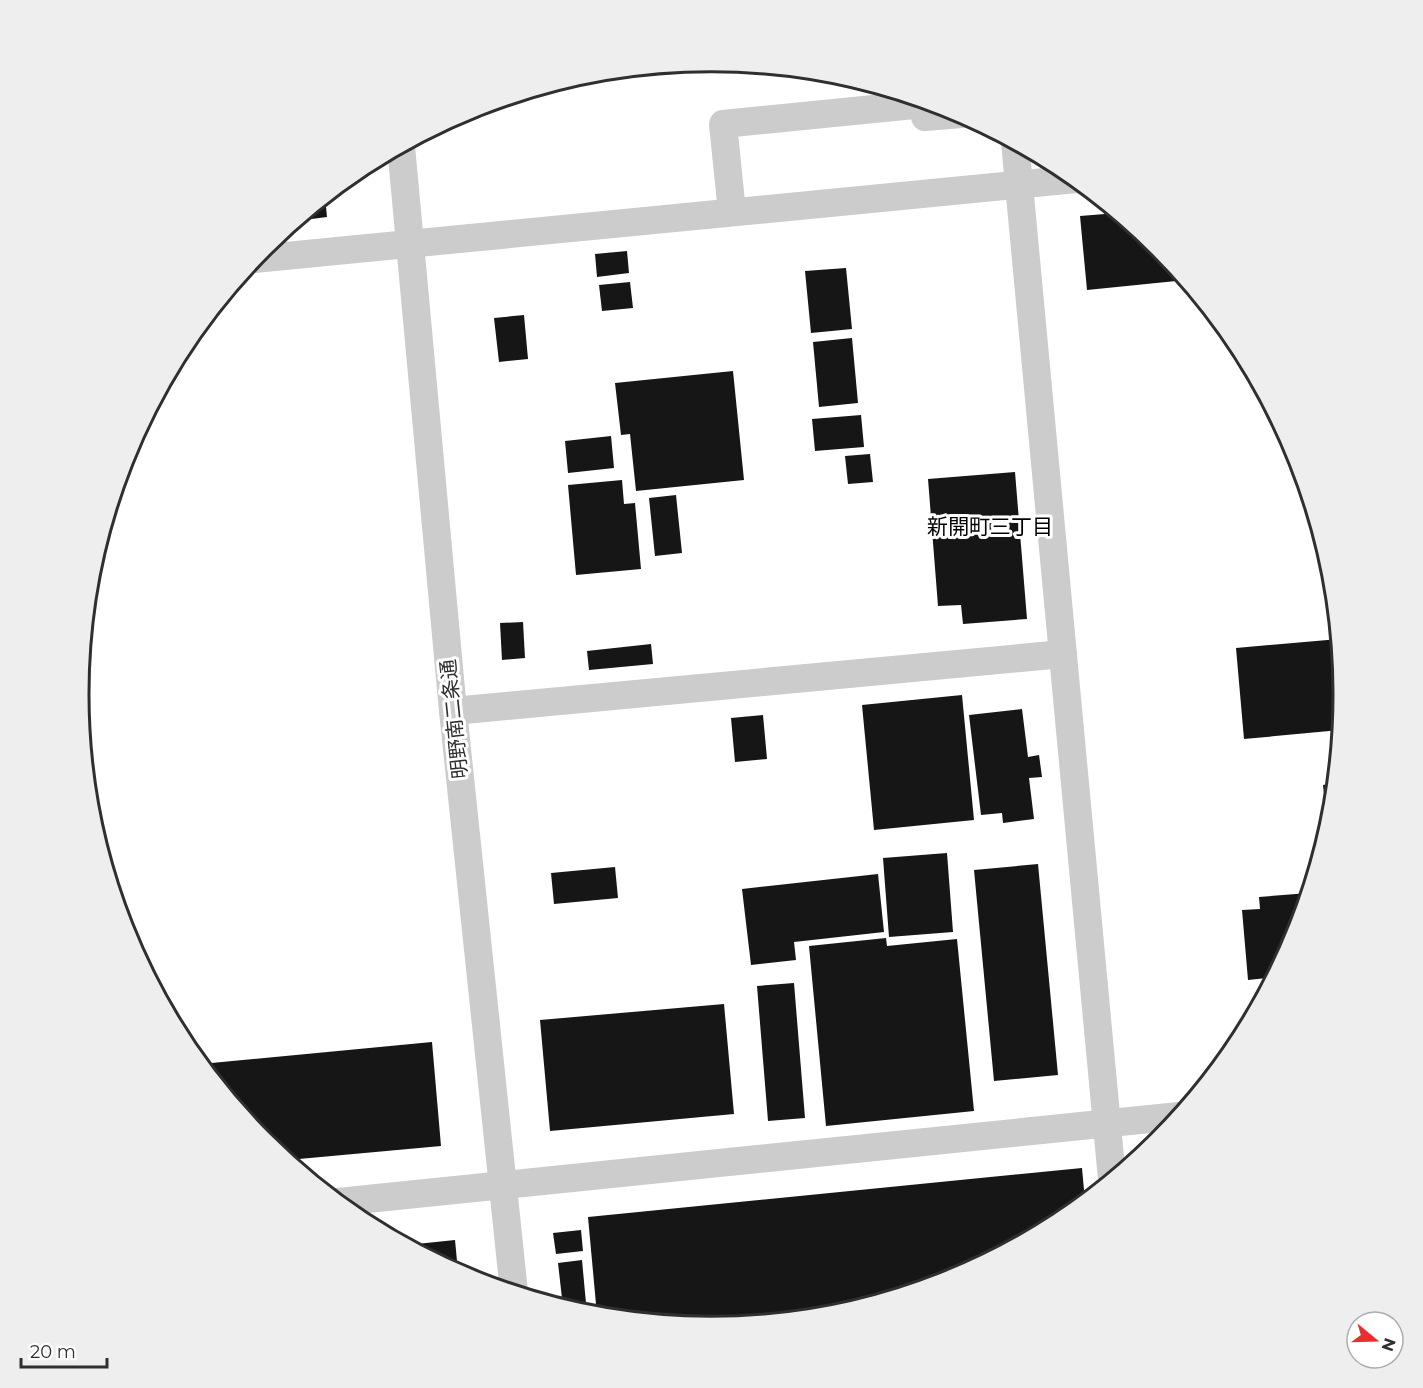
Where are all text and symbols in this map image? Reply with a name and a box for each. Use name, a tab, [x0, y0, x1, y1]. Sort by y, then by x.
district label: 新開町三丁目	[927, 514, 1053, 539]
street label: 明野南二条通	[436, 658, 472, 780]
north arrow	[1345, 1310, 1405, 1370]
scale bar	[21, 1331, 106, 1369]
text: N	[1378, 1336, 1400, 1354]
text: 20 m	[30, 1341, 76, 1363]

